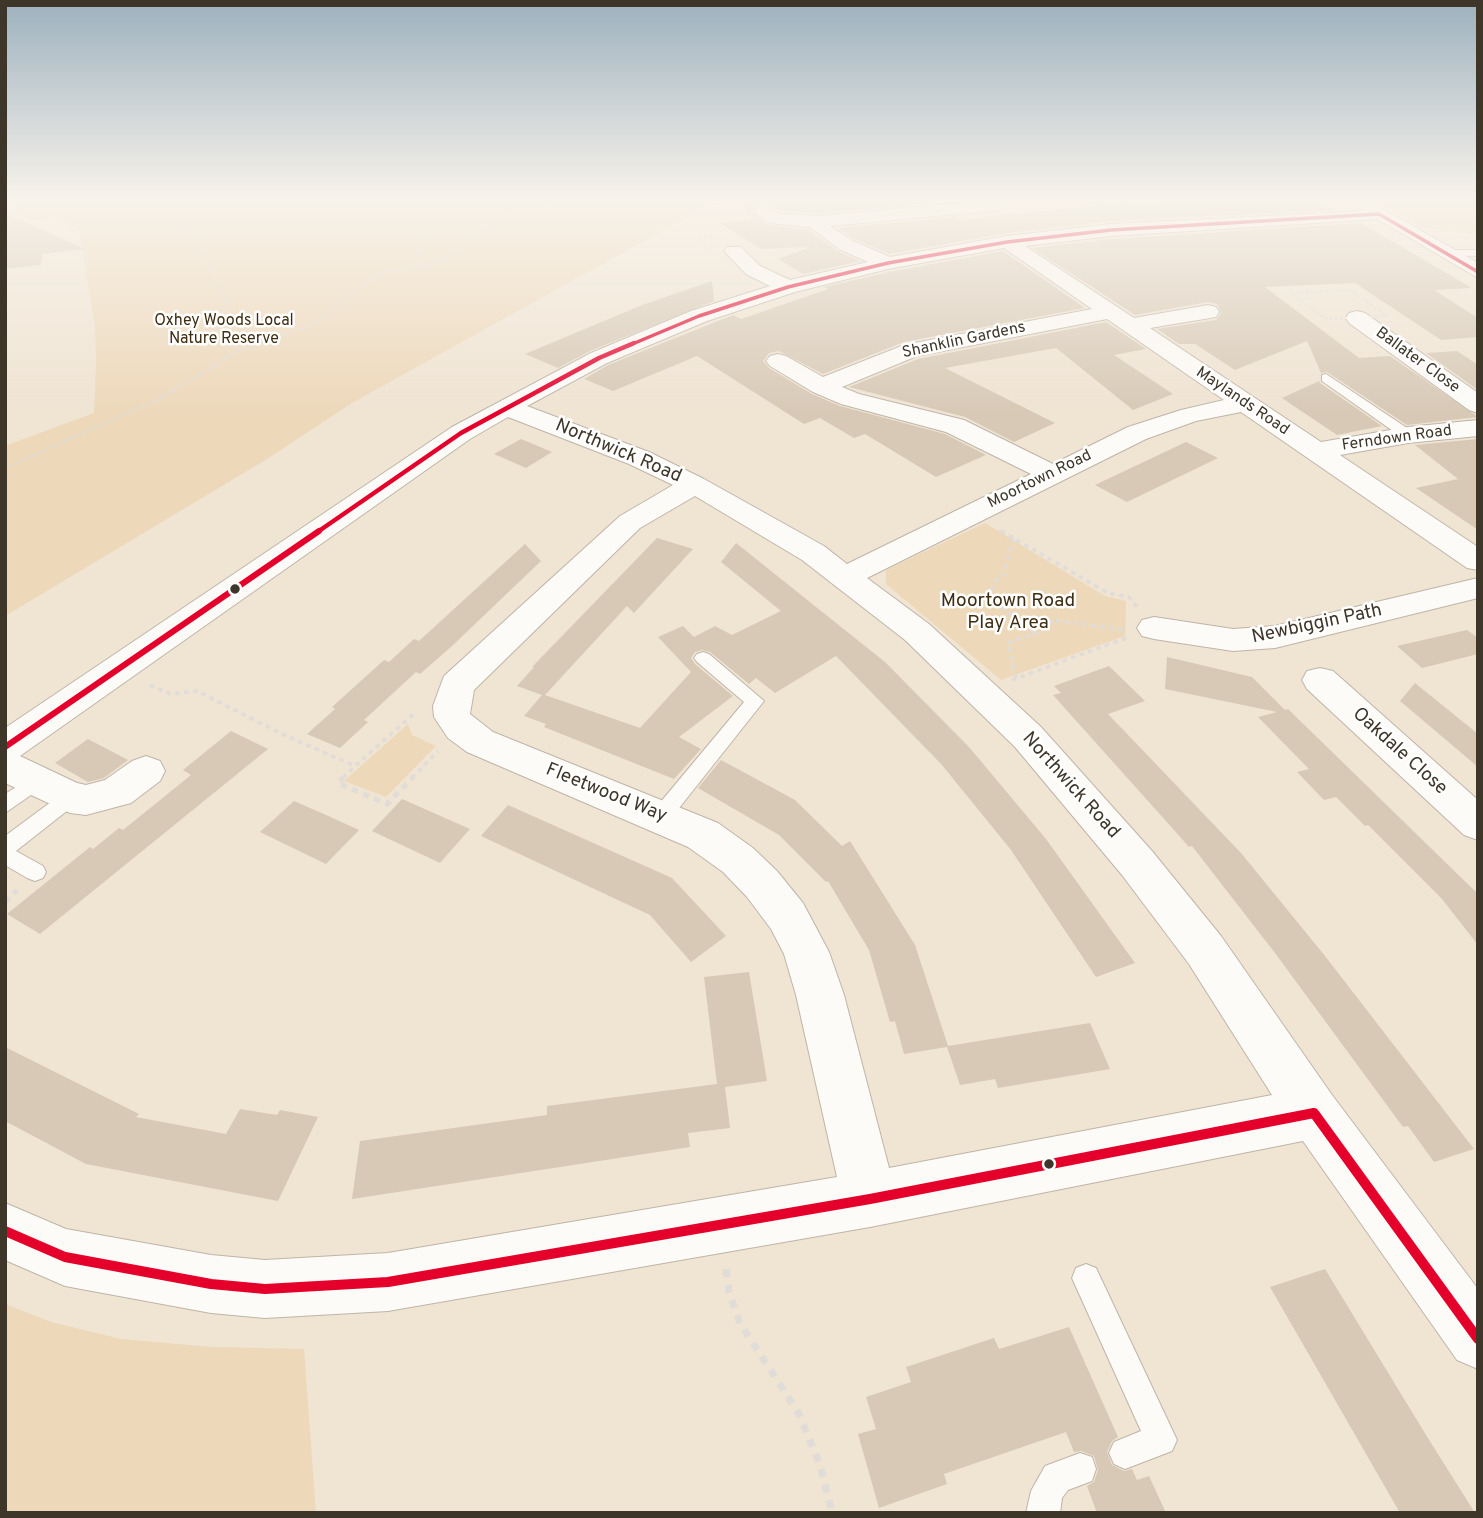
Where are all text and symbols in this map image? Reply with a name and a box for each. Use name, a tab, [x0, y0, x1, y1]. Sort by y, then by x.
park label: Oxhey Woods Local Nature Reserve	[154, 312, 294, 350]
street label: Shanklin Gardens	[901, 319, 1027, 363]
street label: Ballater Close	[1371, 324, 1463, 398]
street label: Maylands Road	[1192, 364, 1292, 440]
street label: Northwick Road	[551, 415, 685, 489]
street label: Ferndown Road	[1341, 422, 1453, 456]
street label: Moortown Road	[985, 447, 1095, 513]
unlabelled marker	[228, 582, 242, 596]
park label: Moortown Road Play Area	[941, 591, 1075, 635]
street label: Newbiggin Path	[1250, 600, 1384, 650]
street label: Oakdale Close	[1347, 703, 1451, 801]
street label: Northwick Road	[1016, 728, 1124, 844]
street label: Fleetwood Way	[542, 759, 670, 829]
unlabelled marker	[1042, 1157, 1056, 1171]

